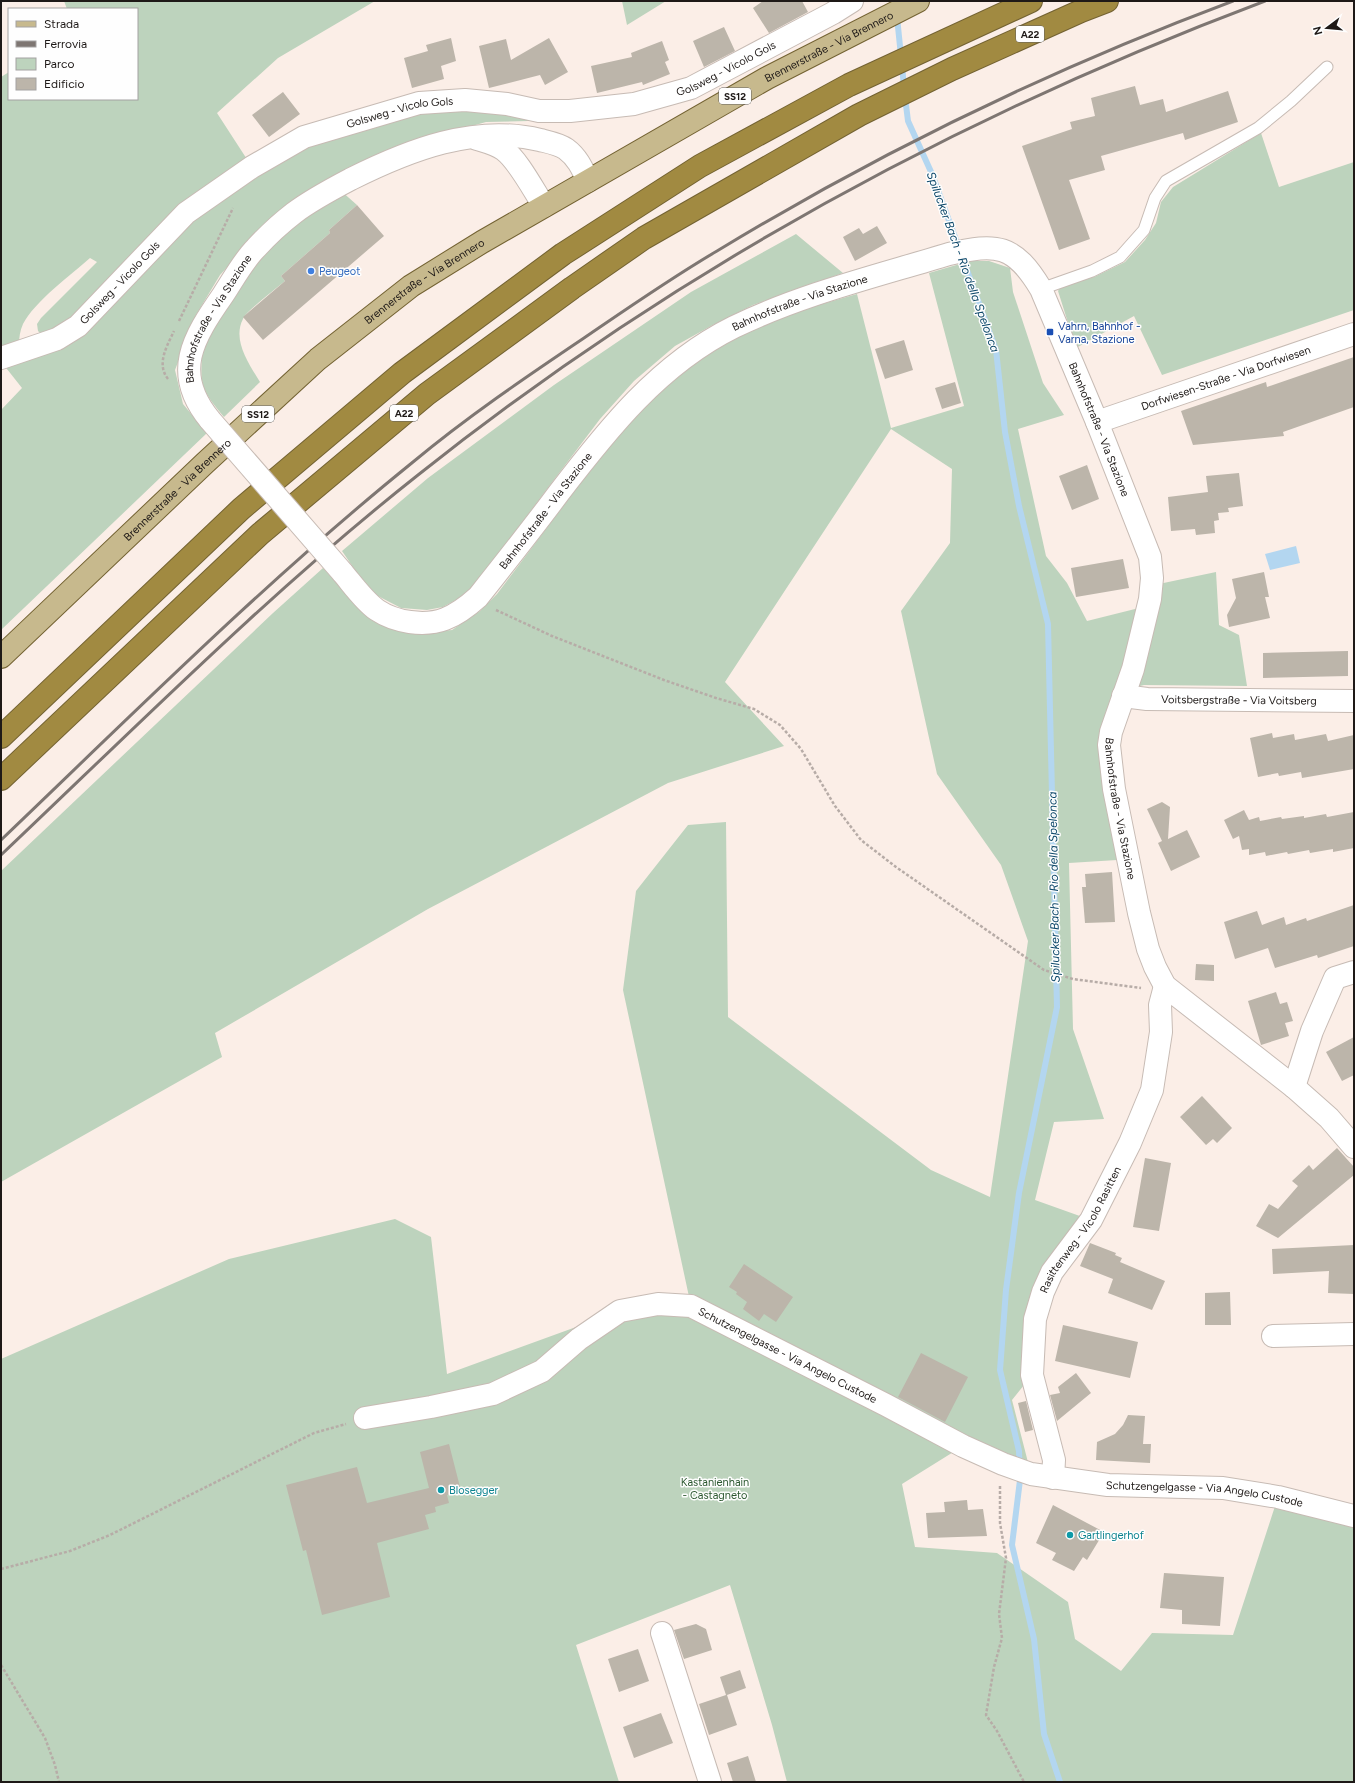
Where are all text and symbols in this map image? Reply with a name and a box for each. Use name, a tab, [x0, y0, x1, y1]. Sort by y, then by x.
legend	[8, 8, 138, 100]
north arrow	[1307, 8, 1347, 48]
street label: Brennerstraße - Via Brennero	[762, 9, 896, 85]
text: Strada	[44, 17, 79, 31]
text: N	[1310, 25, 1325, 37]
road number: A22	[1016, 26, 1044, 42]
text: Ferrovia	[44, 37, 87, 51]
street label: Golsweg - Vicolo Gols	[675, 38, 778, 99]
text: Parco	[44, 57, 74, 71]
text: Edificio	[44, 77, 84, 91]
road number: SS12	[719, 88, 751, 104]
street label: Golsweg - Vicolo Gols	[345, 95, 454, 131]
water label: Spilucker Bach - Rio della Spelonca	[924, 170, 1002, 354]
street label: Brennerstraße - Via Brennero	[362, 236, 487, 327]
street label: Golsweg - Vicolo Gols	[77, 239, 163, 327]
street label: Bahnhofstraße - Via Stazione	[183, 252, 255, 384]
place label: Peugeot	[319, 265, 360, 278]
marker: Peugeot	[306, 266, 316, 276]
street label: Bahnhofstraße - Via Stazione	[730, 272, 869, 334]
place label: Vahrn, Bahnhof - Varna, Stazione	[1058, 320, 1140, 346]
marker: Vahrn, Bahnhof - Varna, Stazione	[1045, 327, 1055, 337]
street label: Dorfwiesen-Straße - Via Dorfwiesen	[1139, 343, 1312, 413]
street label: Bahnhofstraße - Via Stazione	[1066, 360, 1132, 499]
road number: A22	[390, 405, 418, 421]
road number: SS12	[242, 406, 274, 422]
street label: Brennerstraße - Via Brennero	[121, 436, 234, 544]
street label: Bahnhofstraße - Via Stazione	[497, 450, 595, 572]
street label: Voitsbergstraße - Via Voitsberg	[1161, 693, 1317, 708]
street label: Bahnhofstraße - Via Stazione	[1102, 737, 1138, 881]
water label: Spilucker Bach - Rio della Spelonca	[1045, 791, 1063, 983]
street label: Rasittenweg - Vicolo Rasitten	[1037, 1164, 1124, 1295]
street label: Schutzengelgasse - Via Angelo Custode	[696, 1305, 879, 1406]
park label: Kastanienhain - Castagneto	[681, 1476, 749, 1502]
street label: Schutzengelgasse - Via Angelo Custode	[1106, 1479, 1304, 1510]
place label: Blosegger	[449, 1484, 499, 1497]
marker: Blosegger	[436, 1485, 446, 1495]
place label: Gartlingerhof	[1078, 1529, 1145, 1542]
marker: Gartlingerhof	[1065, 1530, 1075, 1540]

